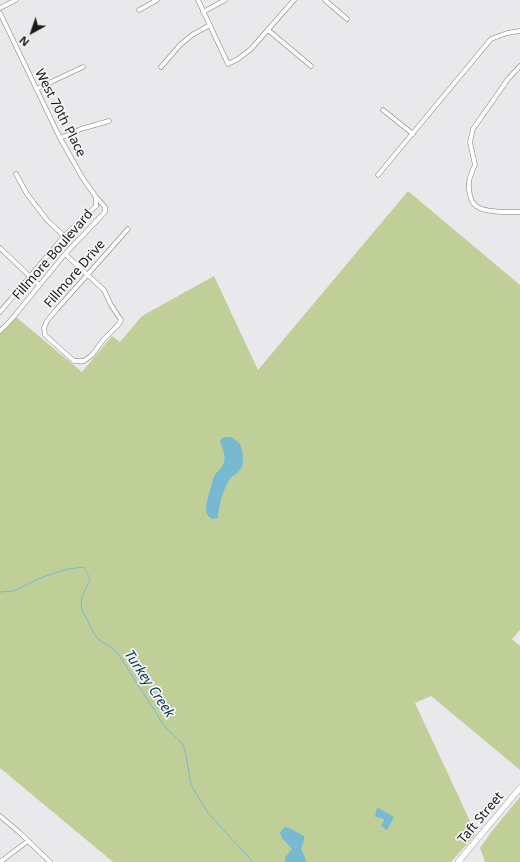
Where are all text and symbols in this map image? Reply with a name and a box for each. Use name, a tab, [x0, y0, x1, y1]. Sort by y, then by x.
north arrow	[12, 12, 52, 52]
text: N	[16, 33, 32, 50]
street label: West 70th Place	[31, 66, 89, 160]
street label: Fillmore Boulevard	[10, 207, 96, 303]
street label: Fillmore Drive	[41, 237, 109, 311]
water label: Turkey Creek	[120, 647, 178, 721]
street label: Taft Street	[455, 789, 507, 847]

